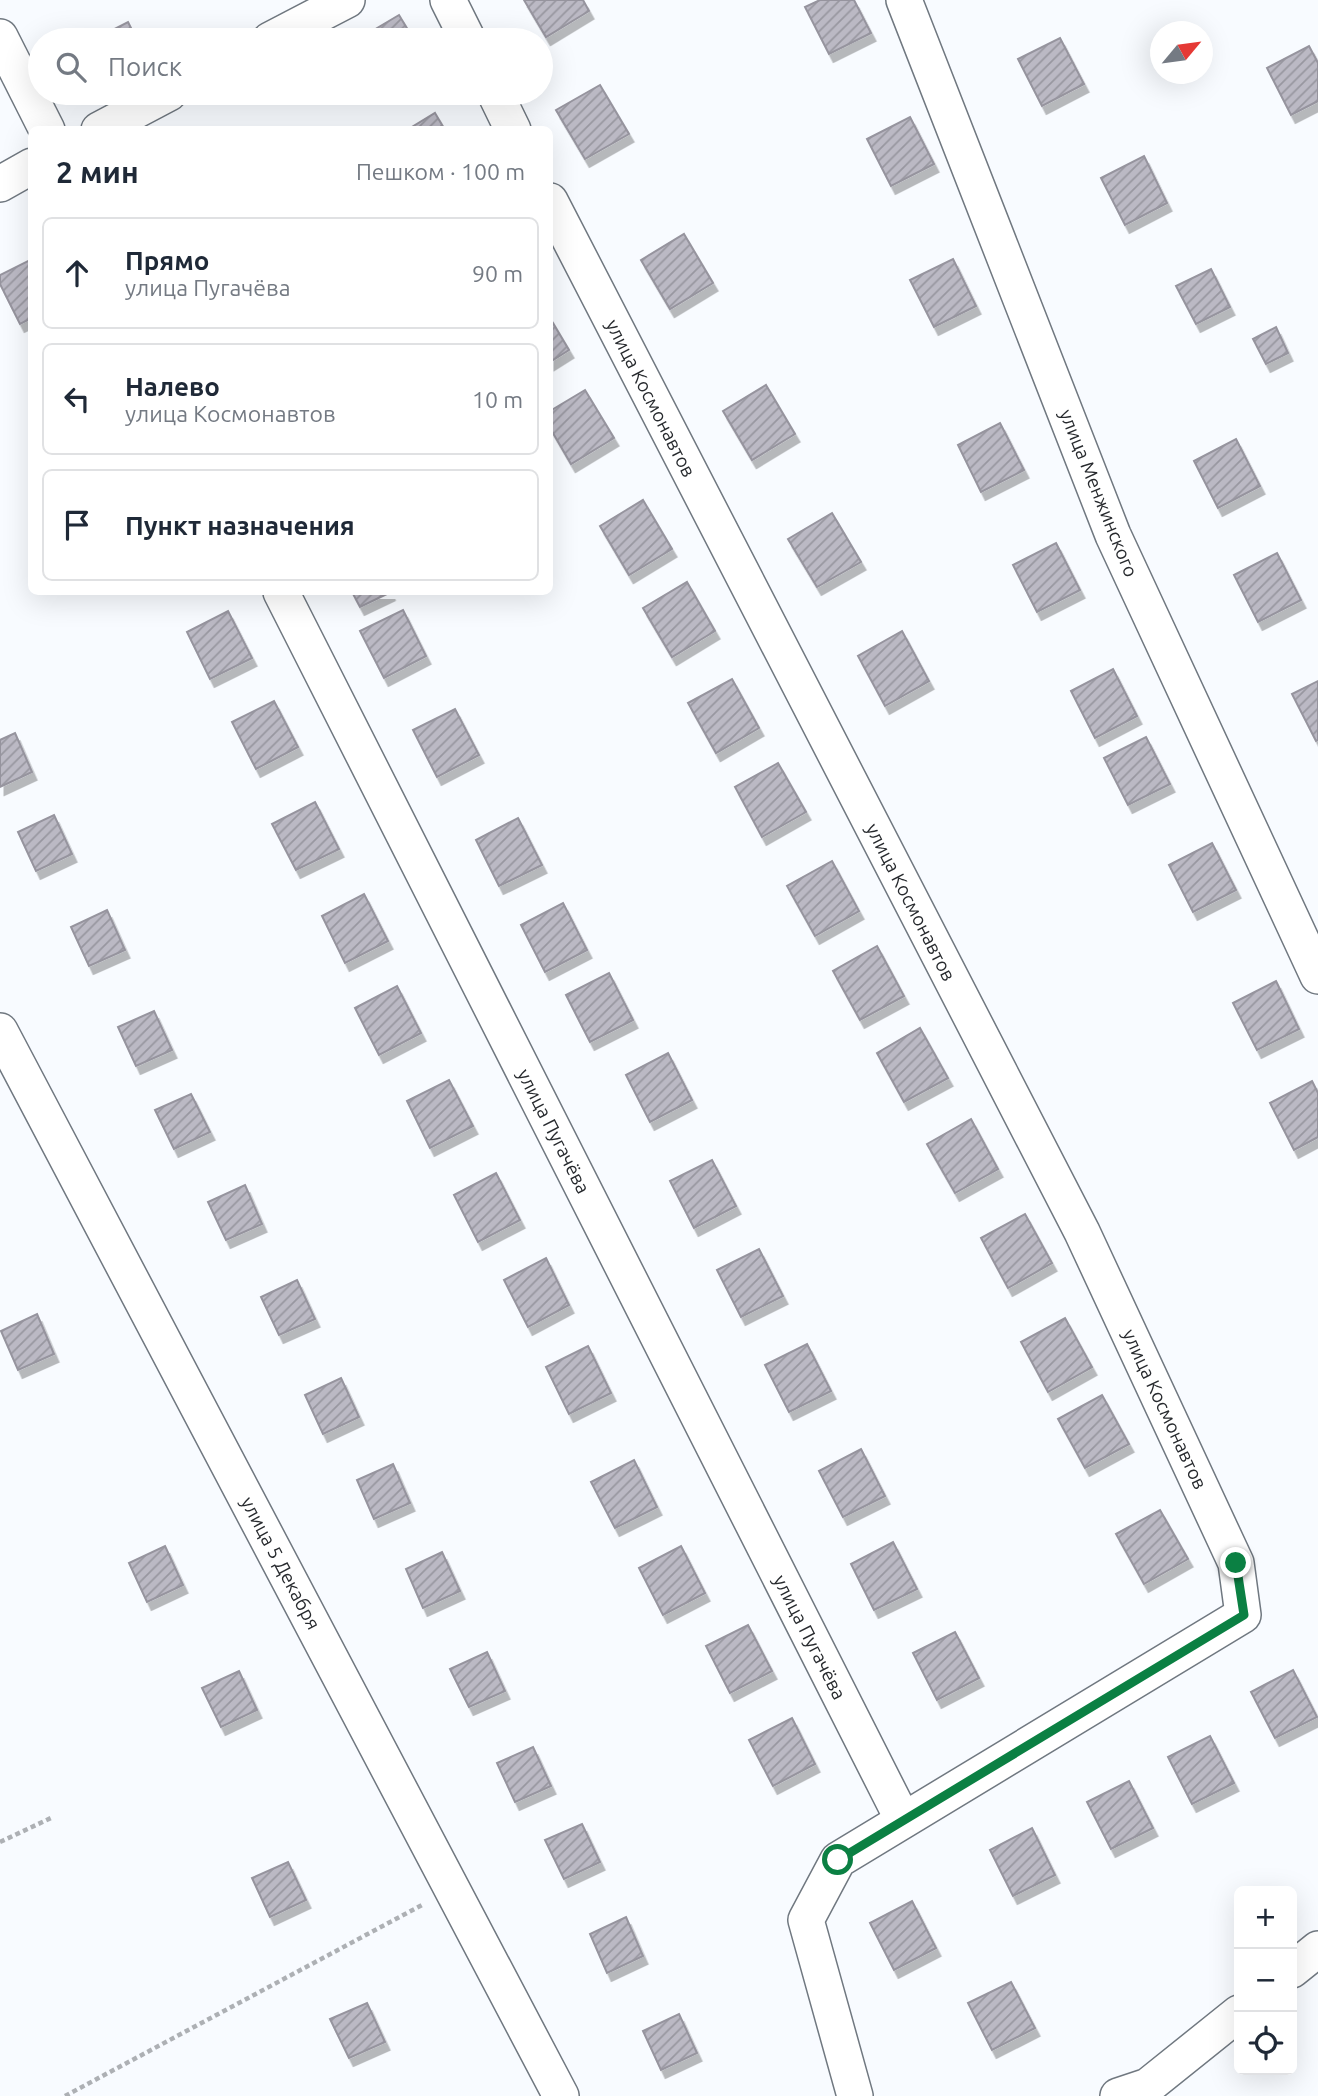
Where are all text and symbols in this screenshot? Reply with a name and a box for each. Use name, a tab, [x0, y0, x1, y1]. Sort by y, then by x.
north arrow	[1150, 21, 1213, 84]
search box	[28, 28, 553, 105]
icon: search	[52, 48, 90, 86]
text: Поиск	[108, 52, 182, 81]
text: 2 мин	[56, 155, 139, 189]
text: Пешком · 100 m	[356, 159, 525, 184]
text: Прямо	[125, 246, 209, 275]
icon: ahead	[58, 254, 96, 292]
text: 90 m	[472, 261, 523, 286]
text: улица Пугачёва	[125, 275, 291, 300]
street label: улица Космонавтов	[602, 316, 700, 480]
text: Налево	[125, 372, 220, 401]
icon: left	[58, 380, 96, 418]
text: 10 m	[472, 387, 523, 412]
text: улица Космонавтов	[125, 401, 336, 426]
street label: улица Менжинского	[1055, 406, 1143, 580]
icon: arrive	[58, 506, 96, 544]
text: Пункт назначения	[125, 511, 355, 540]
street label: улица Космонавтов	[862, 820, 960, 984]
street label: улица Пугачёва	[513, 1065, 595, 1197]
street label: улица Космонавтов	[1118, 1326, 1212, 1492]
street label: улица 5 Декабря	[237, 1493, 325, 1633]
route end	[1220, 1547, 1251, 1578]
street label: улица Пугачёва	[769, 1571, 851, 1703]
route start	[822, 1844, 853, 1875]
map controls	[1234, 1886, 1297, 2075]
button: +	[1234, 1886, 1297, 1949]
button: −	[1234, 1949, 1297, 2012]
button: locate	[1234, 2012, 1297, 2075]

